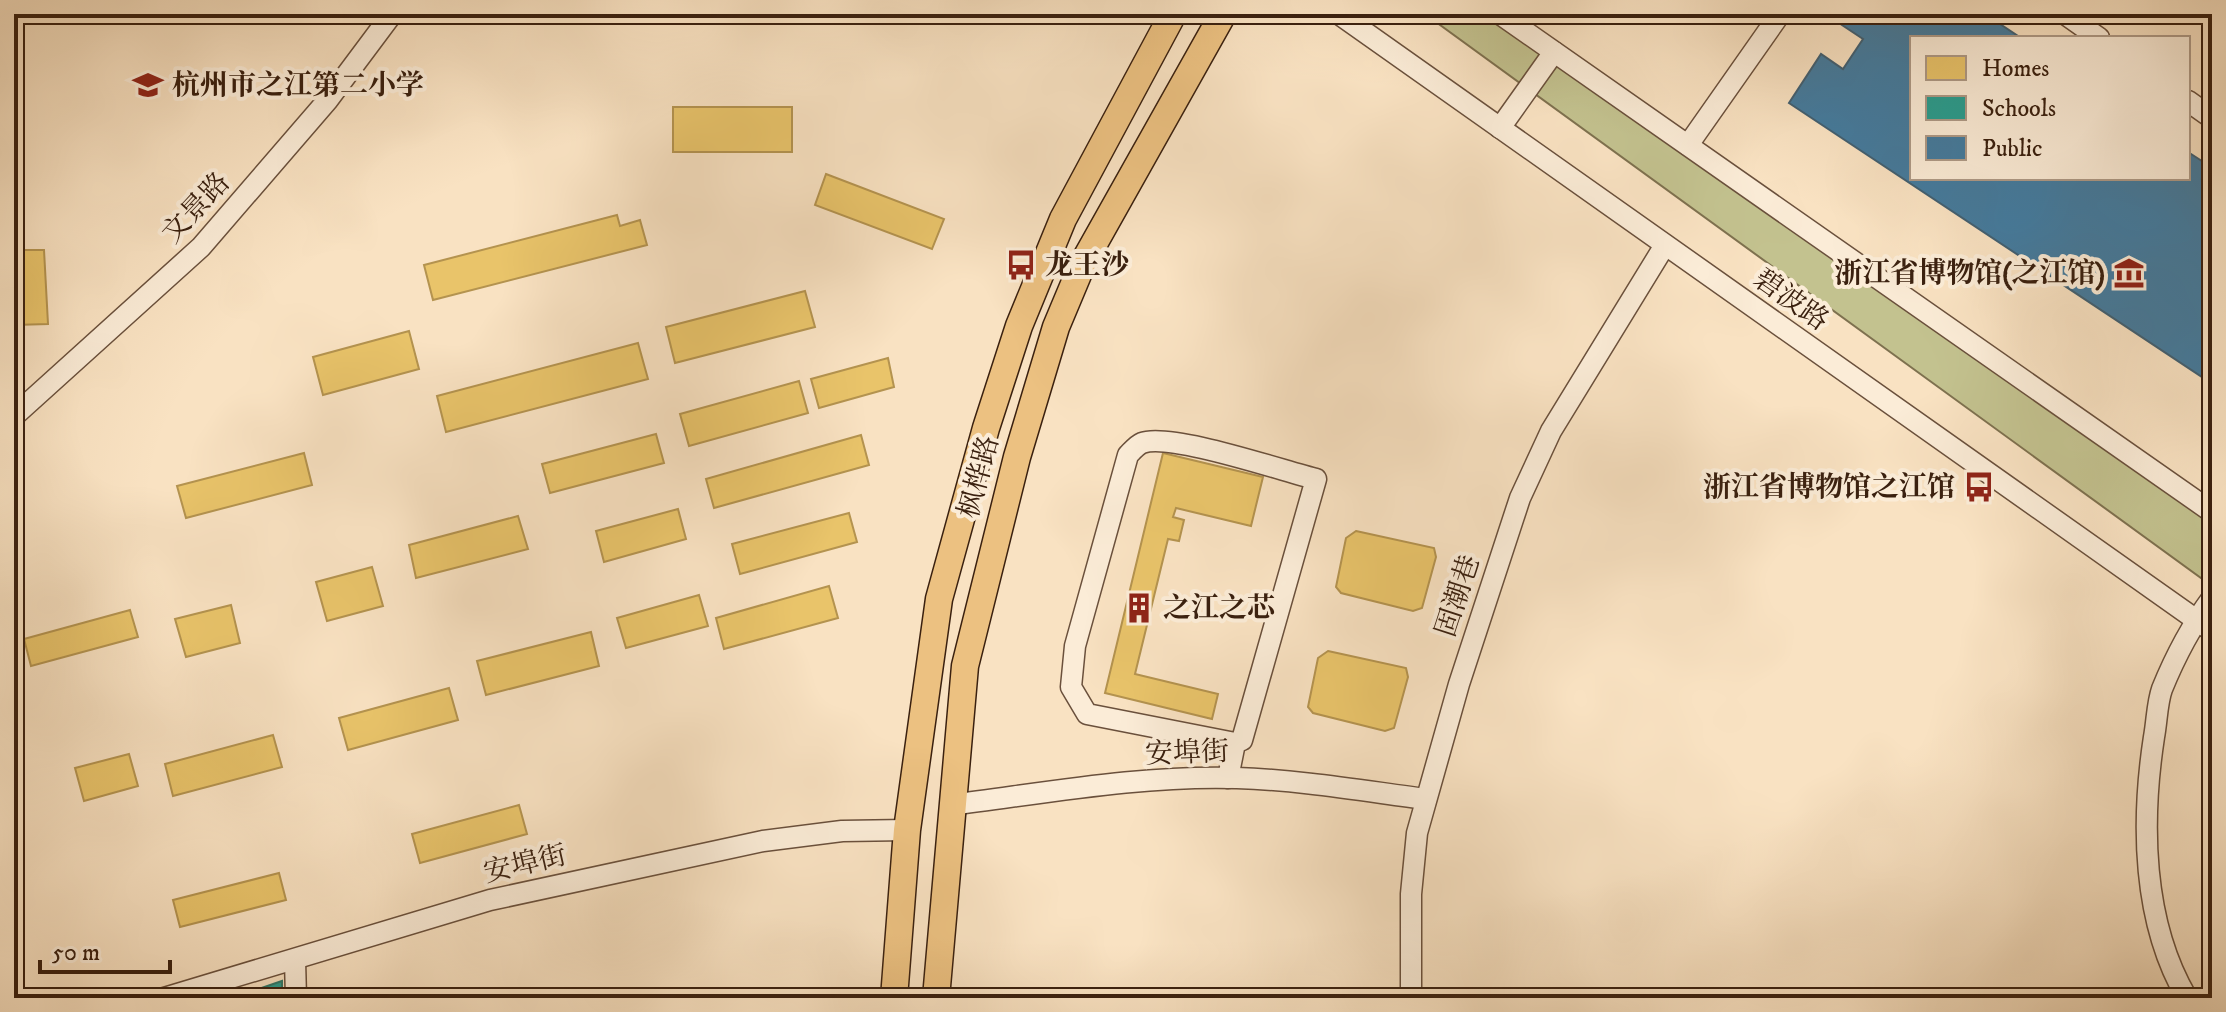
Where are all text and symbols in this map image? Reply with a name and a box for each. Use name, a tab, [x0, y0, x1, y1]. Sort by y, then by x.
legend	[1910, 36, 2190, 180]
text: Homes	[1982, 54, 2049, 84]
school or university icon: 杭州市之江第二小学	[131, 68, 165, 102]
place label: 杭州市之江第二小学	[172, 68, 424, 103]
text: Schools	[1982, 94, 2056, 124]
text: Public	[1982, 134, 2042, 164]
street label: 文景路	[155, 165, 237, 251]
bus stop icon: 龙王沙	[1004, 248, 1038, 282]
place label: 龙王沙	[1045, 248, 1129, 283]
place label: 浙江省博物馆(之江馆)	[1834, 256, 2105, 291]
museum icon: 浙江省博物馆(之江馆)	[2112, 256, 2146, 290]
street label: 碧波路	[1747, 262, 1835, 338]
street label: 枫桦路	[951, 432, 1007, 522]
place label: 浙江省博物馆之江馆	[1703, 470, 1955, 505]
bus stop icon: 浙江省博物馆之江馆	[1962, 470, 1996, 504]
street label: 固潮巷	[1428, 551, 1488, 641]
building icon: 之江之芯	[1122, 591, 1156, 625]
place label: 之江之芯	[1163, 591, 1275, 626]
street label: 安埠街	[1144, 734, 1230, 772]
street label: 安埠街	[480, 837, 570, 891]
scale bar	[40, 924, 170, 974]
text: 50 m	[52, 938, 100, 968]

